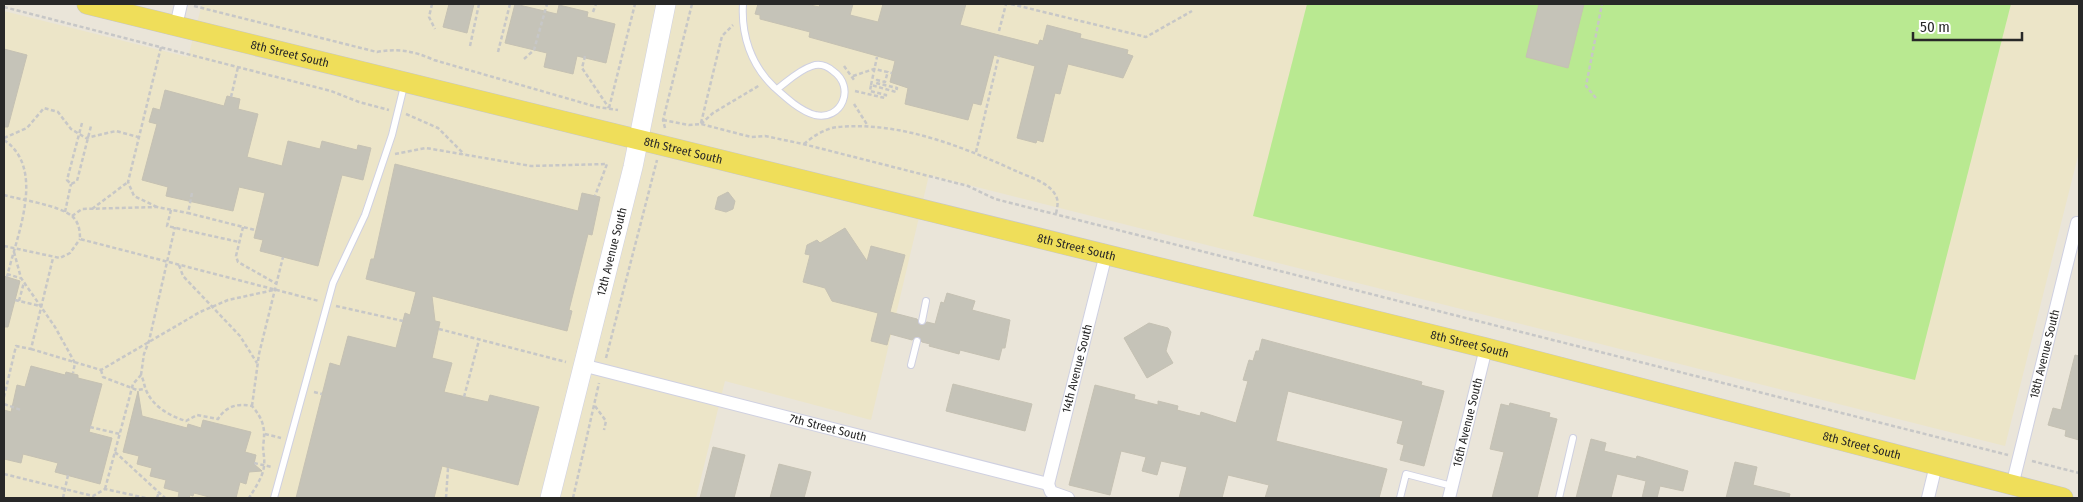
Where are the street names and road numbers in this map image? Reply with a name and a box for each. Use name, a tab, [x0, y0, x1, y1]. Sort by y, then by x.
street label: 8th Street South	[249, 38, 331, 70]
street label: 8th Street South	[643, 134, 724, 167]
street label: 12th Avenue South	[594, 206, 630, 297]
street label: 8th Street South	[1036, 231, 1117, 264]
street label: 18th Avenue South	[2027, 308, 2062, 400]
street label: 14th Avenue South	[1059, 323, 1095, 415]
street label: 8th Street South	[1429, 328, 1510, 361]
street label: 16th Avenue South	[1450, 376, 1485, 468]
street label: 7th Street South	[788, 411, 868, 444]
street label: 8th Street South	[1821, 429, 1902, 463]

